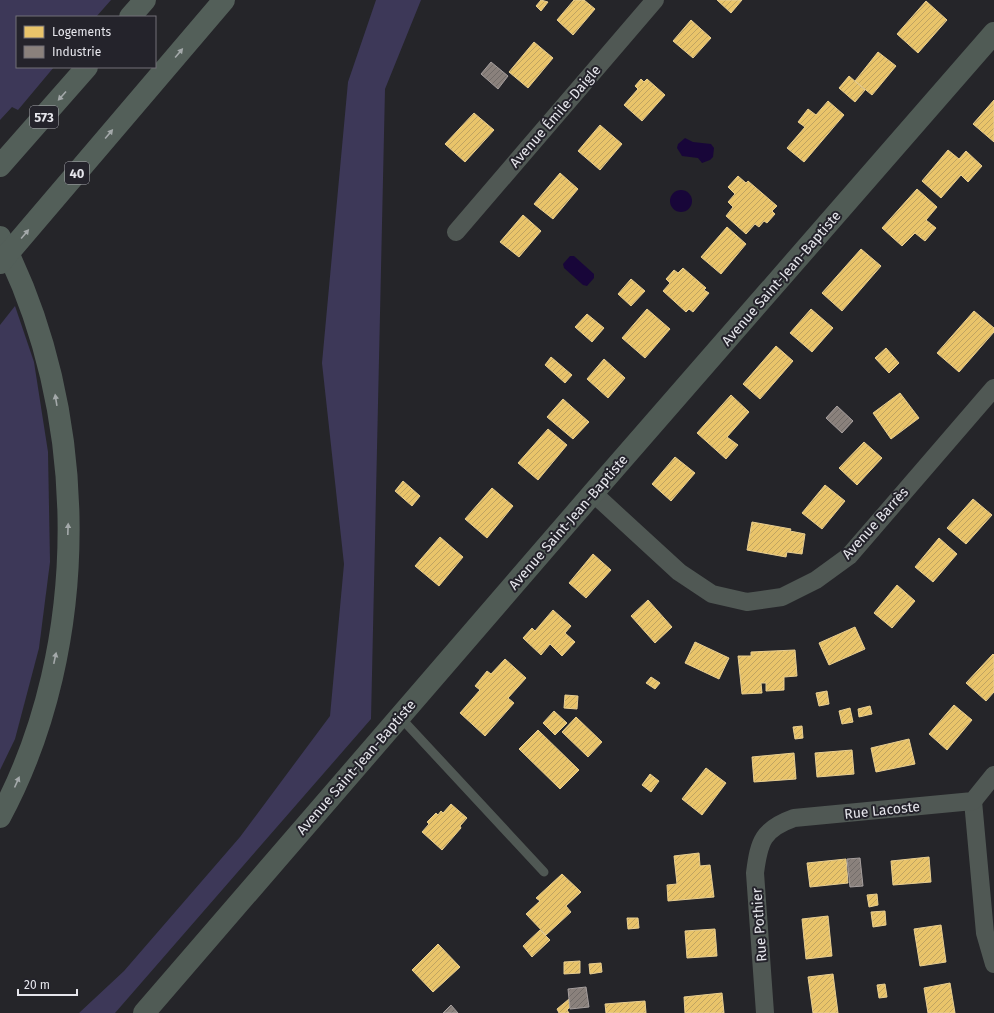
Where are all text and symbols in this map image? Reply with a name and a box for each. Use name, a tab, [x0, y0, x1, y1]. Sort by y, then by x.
legend	[16, 16, 156, 68]
text: Logements	[52, 25, 111, 39]
text: Industrie	[52, 45, 101, 59]
one-way arrow	[174, 47, 183, 58]
street label: Avenue Émile-Daigle	[506, 61, 604, 171]
one-way arrow	[57, 91, 66, 102]
road number: 573	[30, 106, 58, 128]
one-way arrow	[105, 129, 114, 140]
road number: 40	[65, 162, 89, 184]
street label: Avenue Saint-Jean-Baptiste	[718, 207, 845, 349]
one-way arrow	[21, 228, 30, 239]
one-way arrow	[53, 394, 59, 406]
street label: Avenue Saint-Jean-Baptiste	[505, 451, 632, 593]
street label: Avenue Barrès	[839, 484, 912, 563]
one-way arrow	[65, 522, 71, 535]
one-way arrow	[53, 652, 59, 664]
street label: Avenue Saint-Jean-Baptiste	[293, 696, 420, 838]
one-way arrow	[13, 776, 20, 788]
street label: Rue Lacoste	[843, 798, 921, 823]
street label: Rue Pothier	[748, 887, 771, 963]
scale bar	[18, 971, 77, 997]
text: 20 m	[24, 978, 50, 992]

